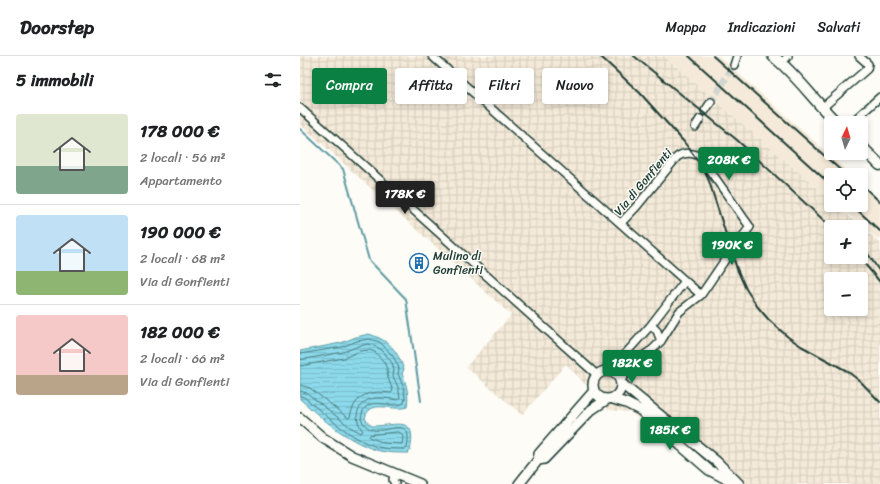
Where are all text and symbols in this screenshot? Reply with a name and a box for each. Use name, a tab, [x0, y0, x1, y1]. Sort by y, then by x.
text: Doorstep	[20, 11, 94, 44]
text: Mappa	[665, 15, 706, 40]
text: Indicazioni	[728, 15, 795, 40]
text: Salvati	[817, 15, 860, 40]
text: 5 immobili	[16, 65, 94, 95]
chip: Compra	[312, 68, 387, 104]
chip: Affitta	[395, 68, 467, 104]
chip: Filtri	[475, 68, 534, 104]
chip: Nuovo	[542, 68, 608, 104]
icon: filters	[262, 69, 284, 91]
text: 178 000 €	[140, 116, 220, 146]
north arrow	[824, 116, 868, 160]
map controls	[824, 116, 868, 316]
icon: home	[48, 130, 96, 178]
street label: Via di Gonfienti	[608, 143, 678, 221]
text: 2 locali · 56 m²	[140, 146, 226, 169]
pin: 208K €	[696, 147, 762, 181]
text: 208K €	[707, 148, 751, 171]
button: locate	[824, 168, 868, 212]
text: Appartamento	[140, 169, 222, 192]
pin: 178K €	[372, 181, 438, 215]
text: 178K €	[385, 182, 425, 205]
text: 190 000 €	[140, 217, 221, 247]
button: +	[824, 220, 868, 264]
icon: home	[48, 231, 96, 279]
pin: 190K €	[699, 232, 765, 266]
text: 190K €	[711, 233, 753, 256]
place label: Mulino di Gonfienti	[433, 245, 483, 281]
text: 2 locali · 68 m²	[140, 247, 225, 270]
building icon: Mulino di Gonfienti	[408, 252, 430, 274]
text: Via di Gonfienti	[140, 270, 229, 293]
button: −	[824, 272, 868, 316]
text: 182 000 €	[140, 317, 220, 347]
icon: home	[48, 331, 96, 379]
text: 2 locali · 66 m²	[140, 347, 225, 370]
pin: 182K €	[599, 350, 665, 384]
text: 182K €	[612, 351, 652, 374]
text: Via di Gonfienti	[140, 370, 229, 393]
pin: 185K €	[637, 417, 703, 451]
text: 185K €	[649, 418, 691, 441]

